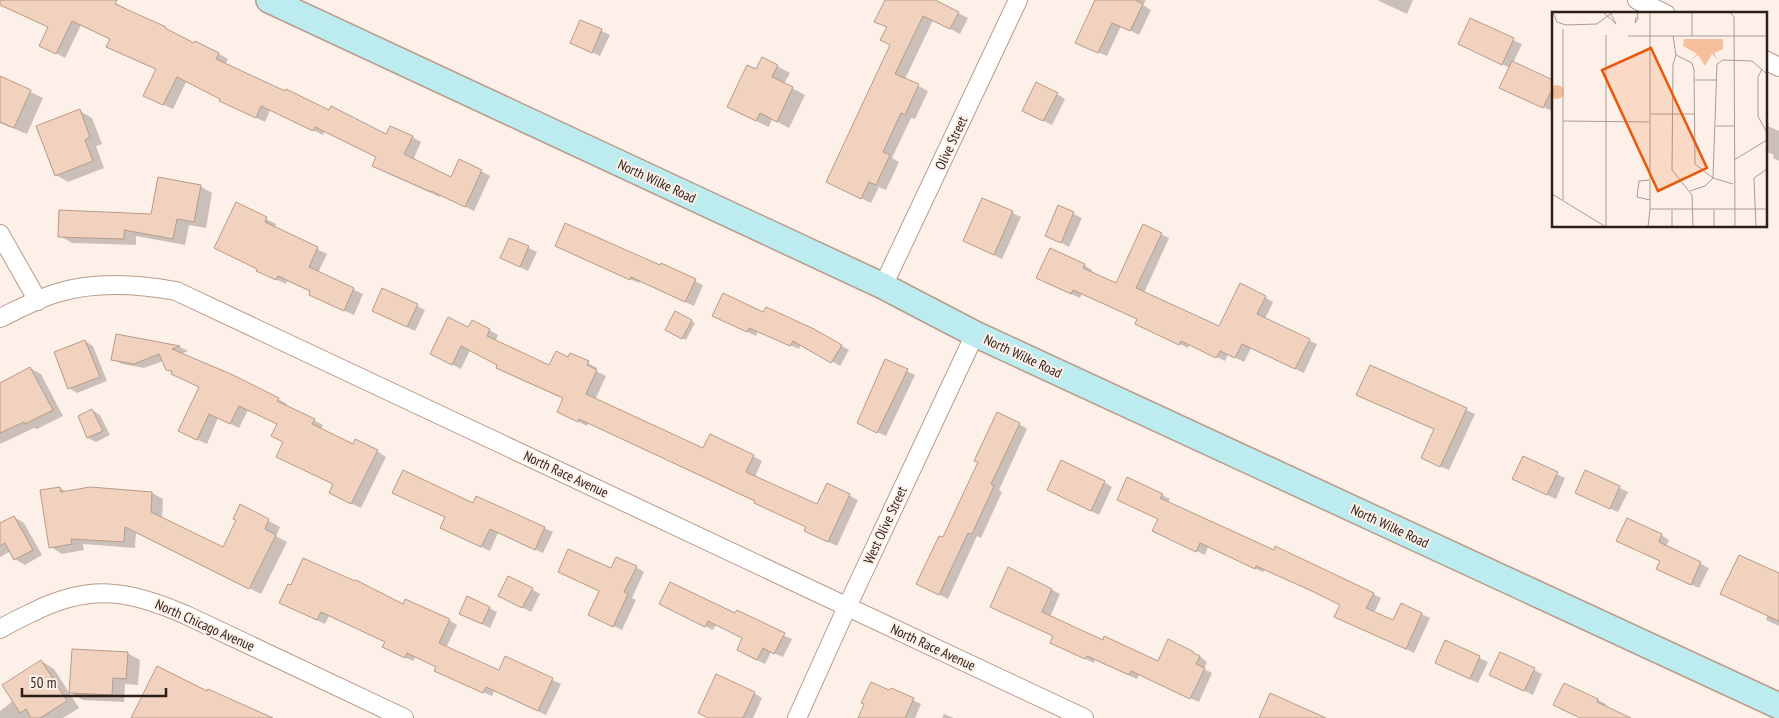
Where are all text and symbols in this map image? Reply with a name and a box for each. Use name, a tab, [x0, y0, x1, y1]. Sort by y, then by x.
inset map	[1552, 12, 1766, 228]
street label: Olive Street	[931, 113, 971, 173]
street label: North Wilke Road	[615, 155, 699, 207]
street label: North Wilke Road	[981, 330, 1065, 382]
street label: North Race Avenue	[521, 446, 611, 502]
street label: West Olive Street	[859, 483, 911, 567]
street label: North Wilke Road	[1348, 500, 1432, 552]
street label: North Chicago Avenue	[152, 595, 258, 655]
street label: North Race Avenue	[888, 619, 978, 675]
scale bar	[22, 666, 166, 698]
text: 50 m	[30, 673, 56, 692]

